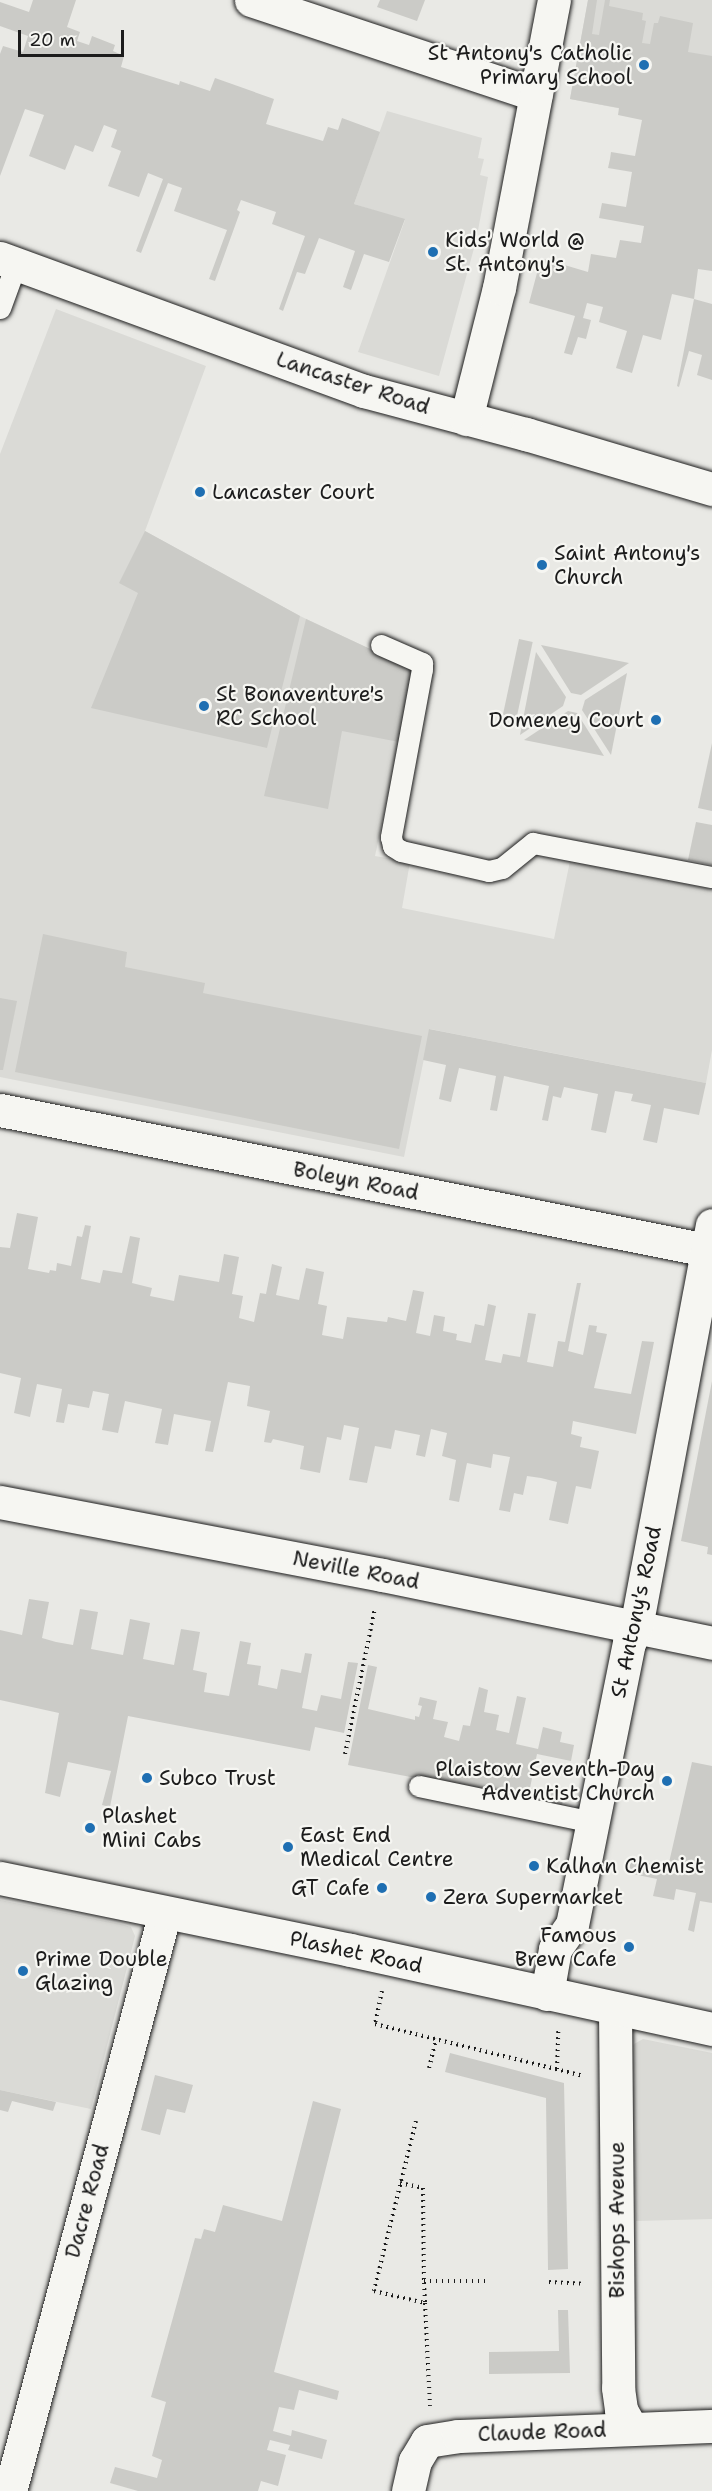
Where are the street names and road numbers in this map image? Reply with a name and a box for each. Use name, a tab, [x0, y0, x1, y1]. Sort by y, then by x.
street label: Lancaster Road	[273, 346, 433, 420]
street label: Boleyn Road	[291, 1156, 421, 1206]
street label: St Antony's Road	[605, 1524, 667, 1700]
street label: Neville Road	[291, 1545, 421, 1595]
street label: Plashet Road	[287, 1926, 425, 1978]
street label: Dacre Road	[60, 2141, 114, 2261]
street label: Bishops Avenue	[604, 2142, 630, 2298]
street label: Claude Road	[477, 2417, 607, 2447]

